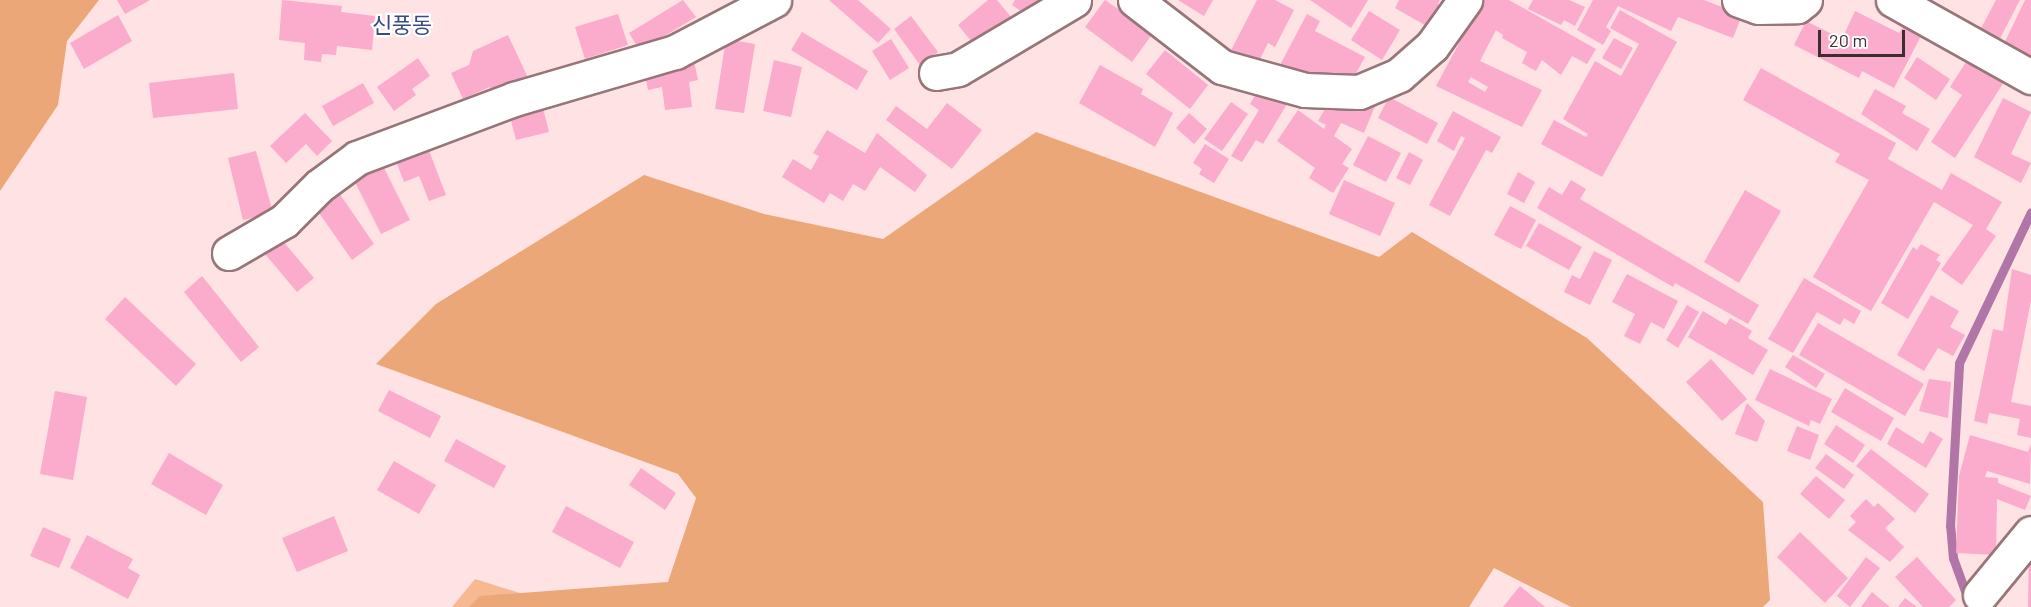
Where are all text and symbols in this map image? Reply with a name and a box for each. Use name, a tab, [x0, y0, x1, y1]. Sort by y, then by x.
district label: 신풍동	[372, 12, 432, 38]
scale bar	[1821, 18, 1908, 56]
text: 20 m	[1829, 29, 1867, 51]

